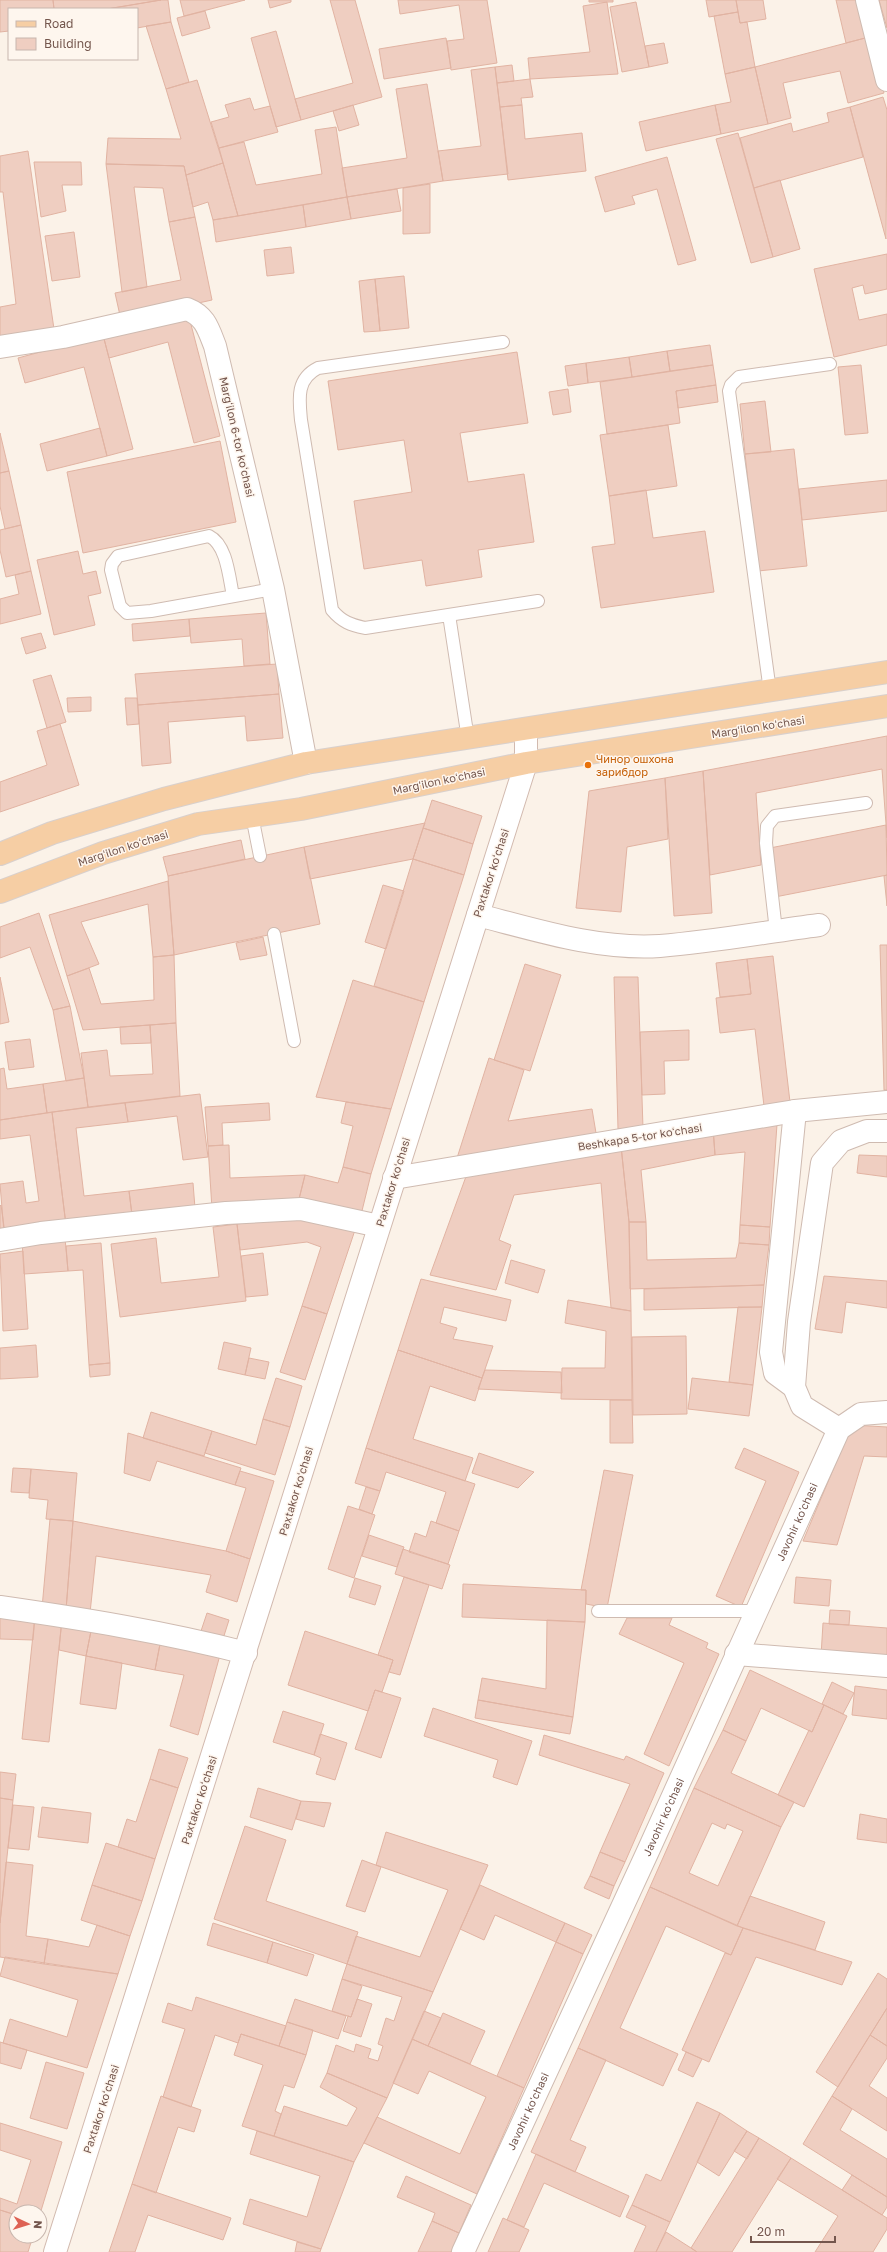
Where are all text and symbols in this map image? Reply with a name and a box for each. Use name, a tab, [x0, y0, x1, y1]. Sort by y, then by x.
legend	[8, 8, 138, 60]
text: Road	[44, 16, 73, 31]
text: Building	[44, 36, 92, 51]
street label: Margʻilon 6-tor koʻchasi	[217, 375, 258, 498]
street label: Margʻilon koʻchasi	[710, 713, 806, 740]
place label: Чинор ошхона зарибдор	[596, 752, 674, 778]
marker: Чинор ошхона зарибдор	[583, 760, 593, 770]
street label: Margʻilon koʻchasi	[391, 764, 486, 797]
street label: Margʻilon koʻchasi	[76, 827, 170, 868]
street label: Paxtakor koʻchasi	[470, 827, 511, 919]
street label: Beshkapa 5-tor koʻchasi	[577, 1120, 703, 1153]
street label: Paxtakor koʻchasi	[373, 1136, 412, 1228]
street label: Paxtakor koʻchasi	[276, 1445, 315, 1537]
street label: Javohir ko'chasi	[773, 1481, 820, 1563]
street label: Paxtakor koʻchasi	[178, 1754, 219, 1846]
street label: Javohir ko'chasi	[640, 1776, 686, 1858]
street label: Paxtakor koʻchasi	[80, 2063, 121, 2155]
street label: Javohir ko'chasi	[504, 2070, 551, 2152]
north arrow	[8, 2204, 48, 2244]
scale bar	[751, 2218, 835, 2244]
text: N	[32, 2220, 45, 2229]
text: 20 m	[757, 2224, 785, 2239]

